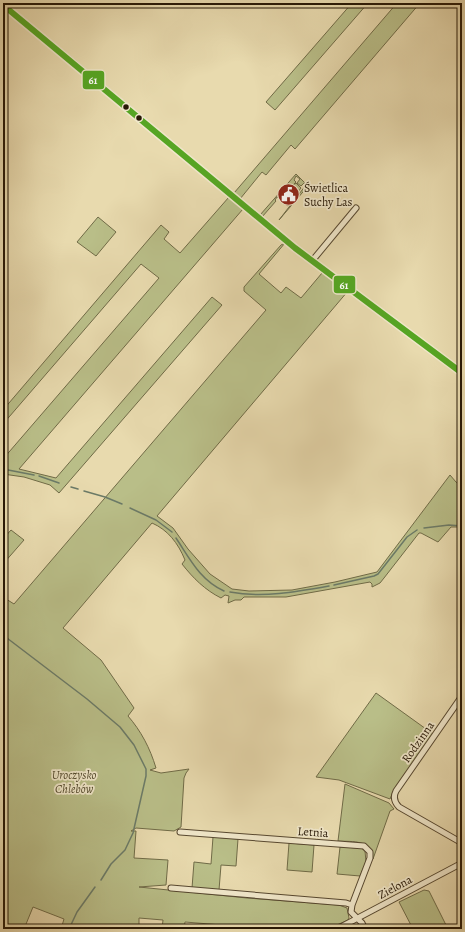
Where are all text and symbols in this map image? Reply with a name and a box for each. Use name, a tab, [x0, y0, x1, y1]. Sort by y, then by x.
line badge: 61	[82, 70, 105, 90]
text: 61	[88, 73, 98, 88]
unlabelled marker	[121, 102, 131, 112]
unlabelled marker	[134, 113, 144, 123]
place label: Świetlica Suchy Las	[304, 180, 353, 210]
public building icon: Świetlica Suchy Las	[276, 182, 302, 208]
line badge: 61	[333, 275, 356, 294]
text: 61	[339, 278, 349, 293]
street label: Rodzinna	[398, 718, 438, 766]
park label: Uroczysko Chlebów	[52, 767, 97, 797]
street label: Letnia	[297, 823, 329, 841]
street label: Zielona	[375, 871, 415, 903]

